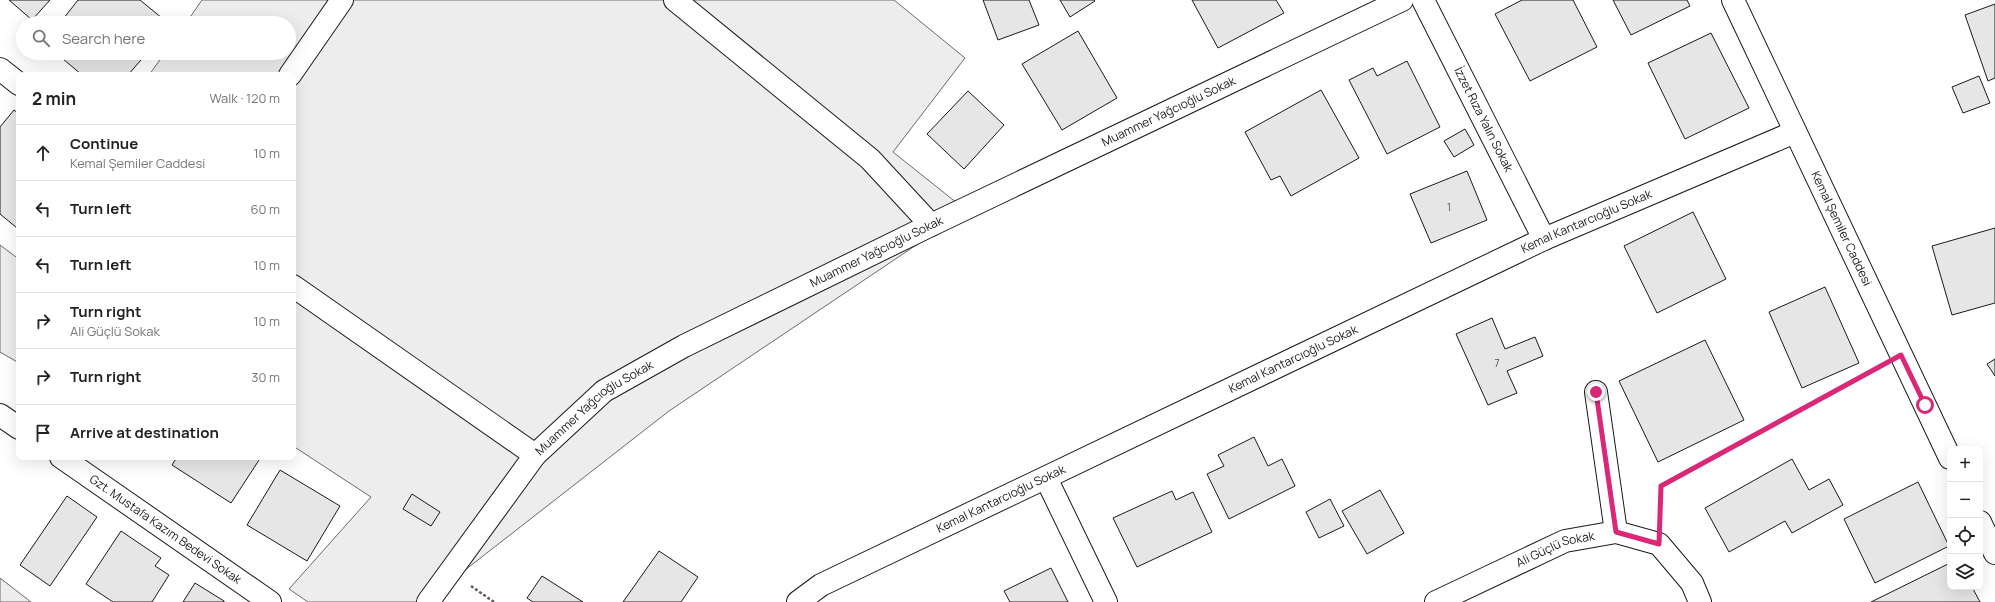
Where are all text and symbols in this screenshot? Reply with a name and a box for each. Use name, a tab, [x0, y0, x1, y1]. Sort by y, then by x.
search box	[16, 16, 296, 60]
icon: search	[30, 27, 52, 49]
text: Search here	[62, 28, 145, 49]
street label: İzzet Rıza Yalın Sokak	[1450, 64, 1518, 176]
street label: Muammer Yağcıoğlu Sokak	[1099, 71, 1239, 150]
text: 2 min	[32, 87, 76, 110]
text: Walk · 120 m	[210, 89, 280, 107]
text: Continue	[70, 133, 138, 154]
icon: ahead	[32, 142, 54, 164]
text: 10 m	[253, 144, 280, 162]
text: Kemal Şemiler Caddesi	[70, 154, 205, 172]
street label: Kemal Şemiler Caddesi	[1807, 168, 1876, 289]
street label: Kemal Kantarcıoğlu Sokak	[1518, 185, 1655, 257]
icon: left	[32, 198, 54, 220]
text: Turn left	[70, 198, 132, 219]
text: 60 m	[250, 200, 280, 218]
house number: 1	[1447, 200, 1451, 214]
street label: Muammer Yağcıoğlu Sokak	[807, 211, 947, 291]
icon: left	[32, 254, 54, 276]
text: Turn left	[70, 254, 132, 275]
text: 10 m	[253, 256, 280, 274]
text: Turn right	[70, 301, 141, 322]
icon: right	[32, 310, 54, 332]
text: 10 m	[253, 312, 280, 330]
street label: Kemal Kantarcıoğlu Sokak	[1226, 320, 1361, 397]
text: Ali Güçlü Sokak	[70, 322, 160, 340]
street label: Muammer Yağcıoğlu Sokak	[531, 356, 657, 459]
house number: 7	[1494, 356, 1500, 370]
icon: right	[32, 366, 54, 388]
text: Turn right	[70, 366, 141, 387]
text: 30 m	[251, 368, 280, 386]
route end	[1587, 383, 1605, 401]
route start	[1916, 396, 1934, 414]
icon: arrive	[32, 422, 54, 444]
text: Arrive at destination	[70, 422, 219, 443]
map controls	[1947, 446, 1983, 590]
button: +	[1947, 446, 1983, 482]
street label: Kemal Kantarcıoğlu Sokak	[933, 460, 1069, 537]
street label: Gzt. Mustafa Kazım Bedevi Sokak	[86, 470, 246, 588]
button: −	[1947, 482, 1983, 518]
button: locate	[1947, 518, 1983, 554]
street label: Ali Güçlü Sokak	[1513, 527, 1597, 571]
button: layers	[1947, 554, 1983, 590]

